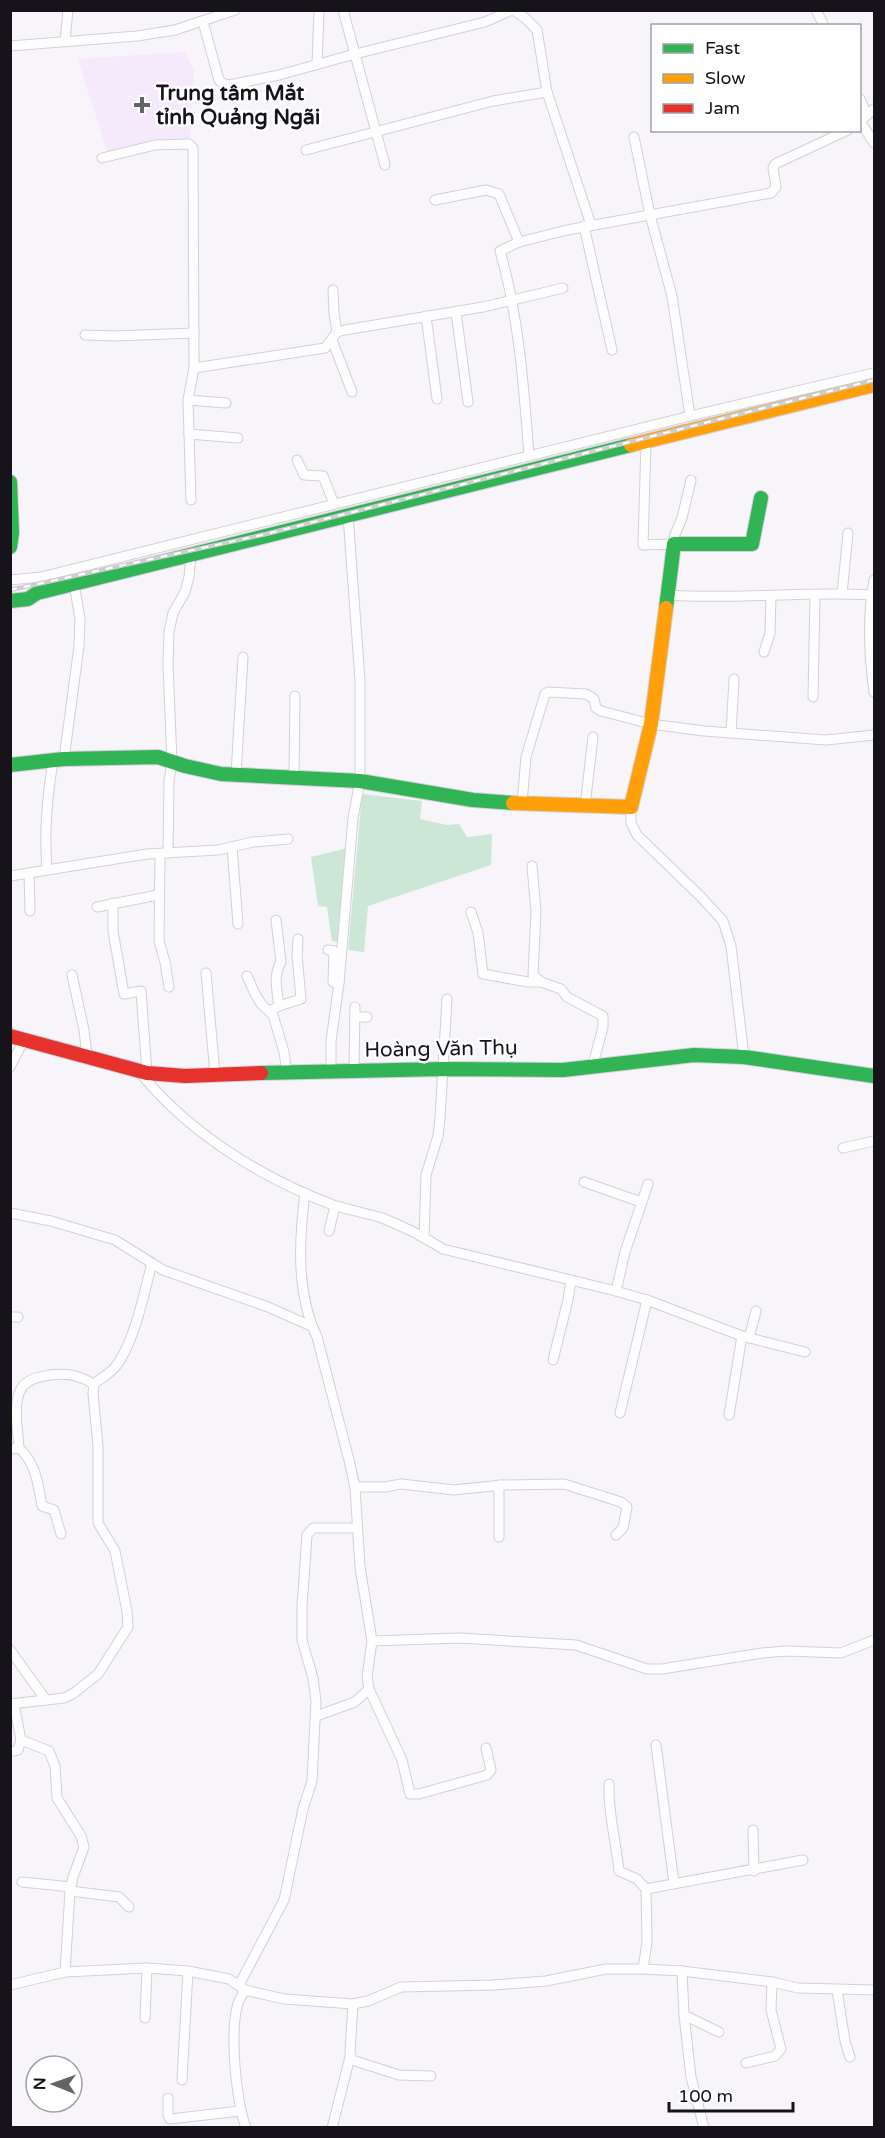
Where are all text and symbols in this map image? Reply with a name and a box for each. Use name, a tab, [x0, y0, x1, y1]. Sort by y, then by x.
legend	[651, 24, 861, 132]
text: Fast	[705, 37, 740, 59]
text: Slow	[705, 67, 746, 89]
place label: Trung tâm Mắt tỉnh Quảng Ngãi	[155, 81, 320, 130]
marker: Trung tâm Mắt tỉnh Quảng Ngãi	[133, 96, 151, 114]
text: Jam	[705, 97, 740, 119]
street label: Hoàng Văn Thụ	[364, 1035, 518, 1063]
north arrow	[24, 2054, 84, 2114]
scale bar	[669, 2075, 794, 2113]
text: N	[30, 2077, 50, 2090]
text: 100 m	[678, 2085, 733, 2107]

